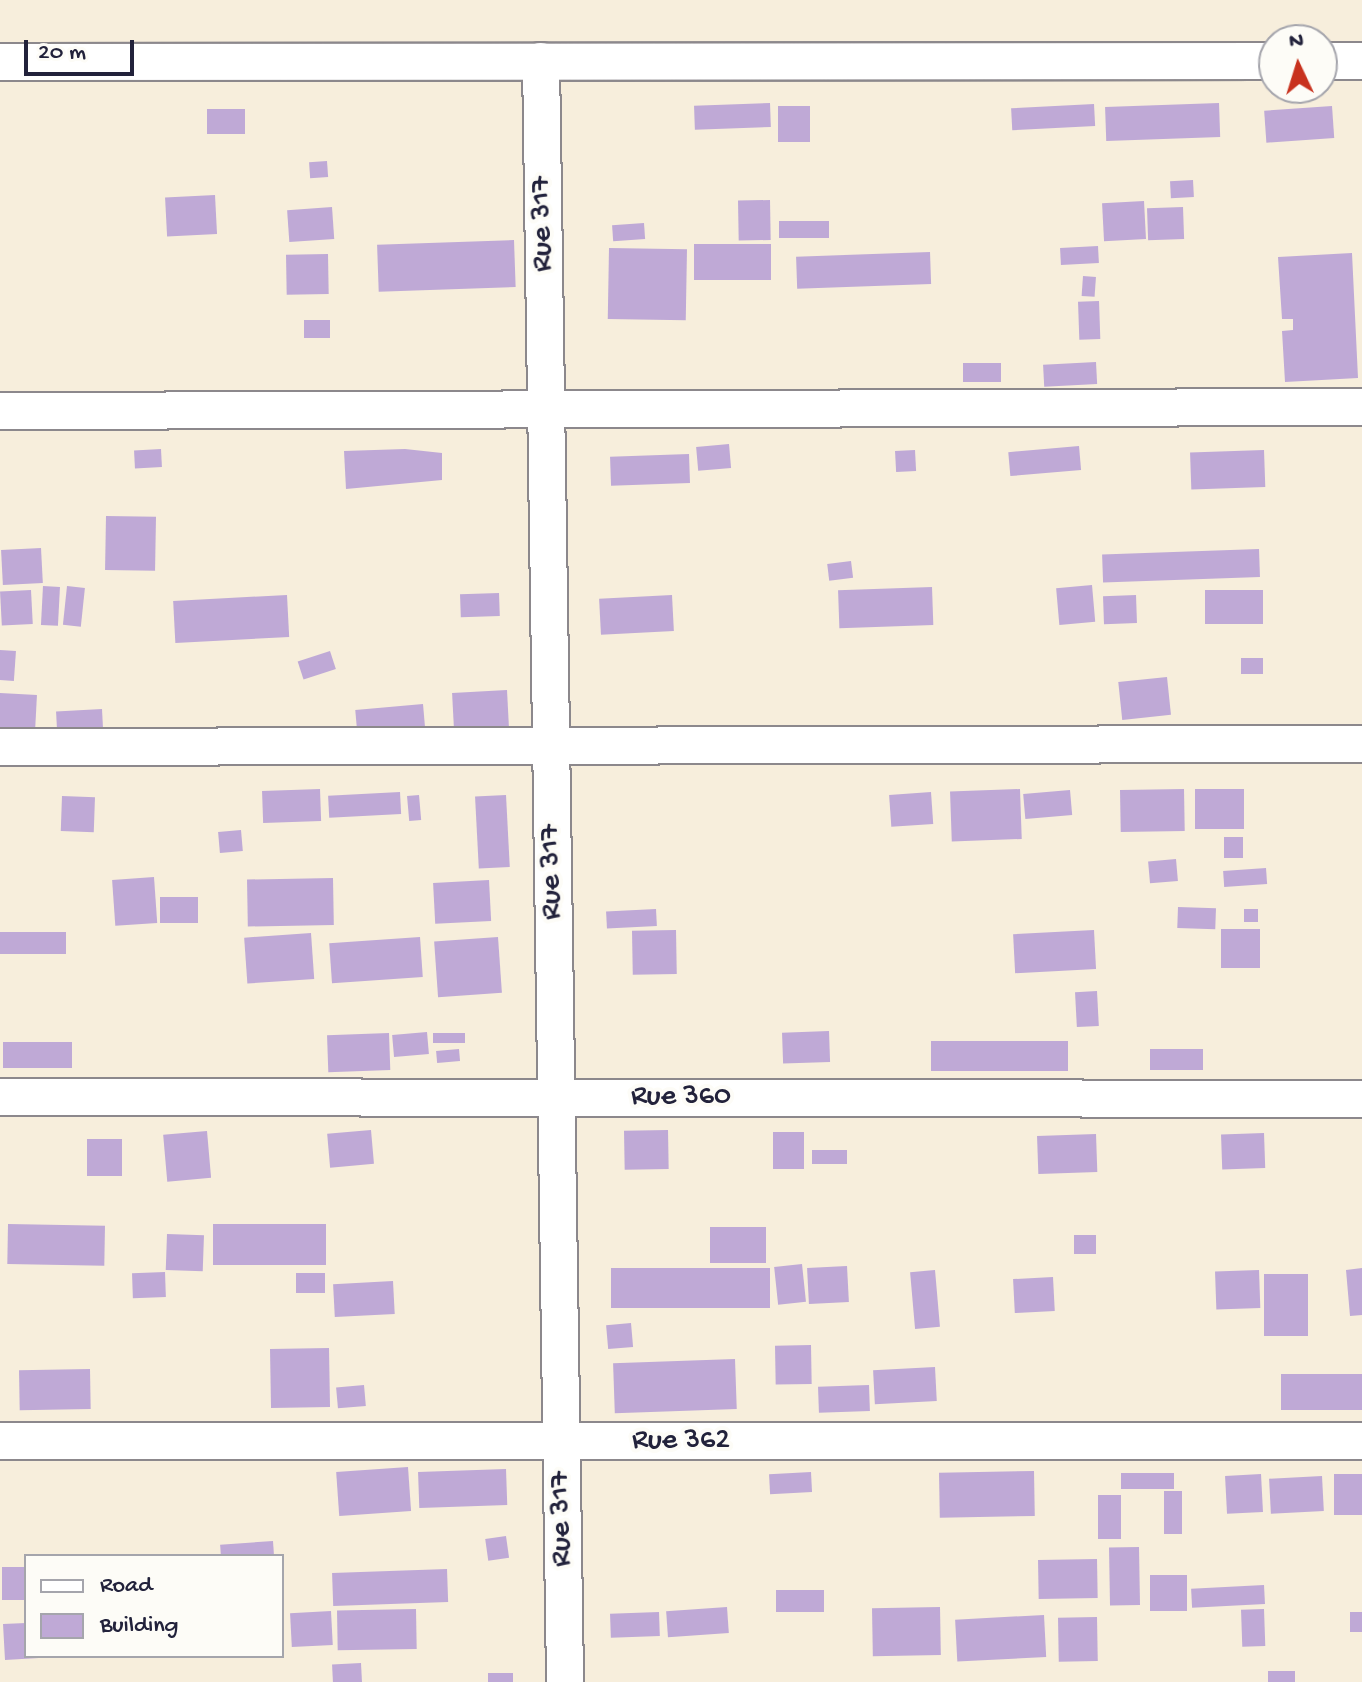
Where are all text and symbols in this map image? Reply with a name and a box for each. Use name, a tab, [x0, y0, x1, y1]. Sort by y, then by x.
scale bar	[28, 24, 138, 74]
north arrow	[1258, 24, 1338, 104]
text: N	[1288, 29, 1305, 56]
text: 20 m	[38, 39, 86, 68]
street label: Rue 317	[525, 176, 563, 272]
street label: Rue 317	[534, 824, 572, 920]
street label: Rue 360	[631, 1080, 731, 1116]
street label: Rue 362	[632, 1424, 730, 1460]
street label: Rue 317	[544, 1471, 582, 1567]
legend	[24, 1554, 284, 1658]
text: Road	[100, 1572, 152, 1601]
text: Building	[100, 1612, 178, 1641]

